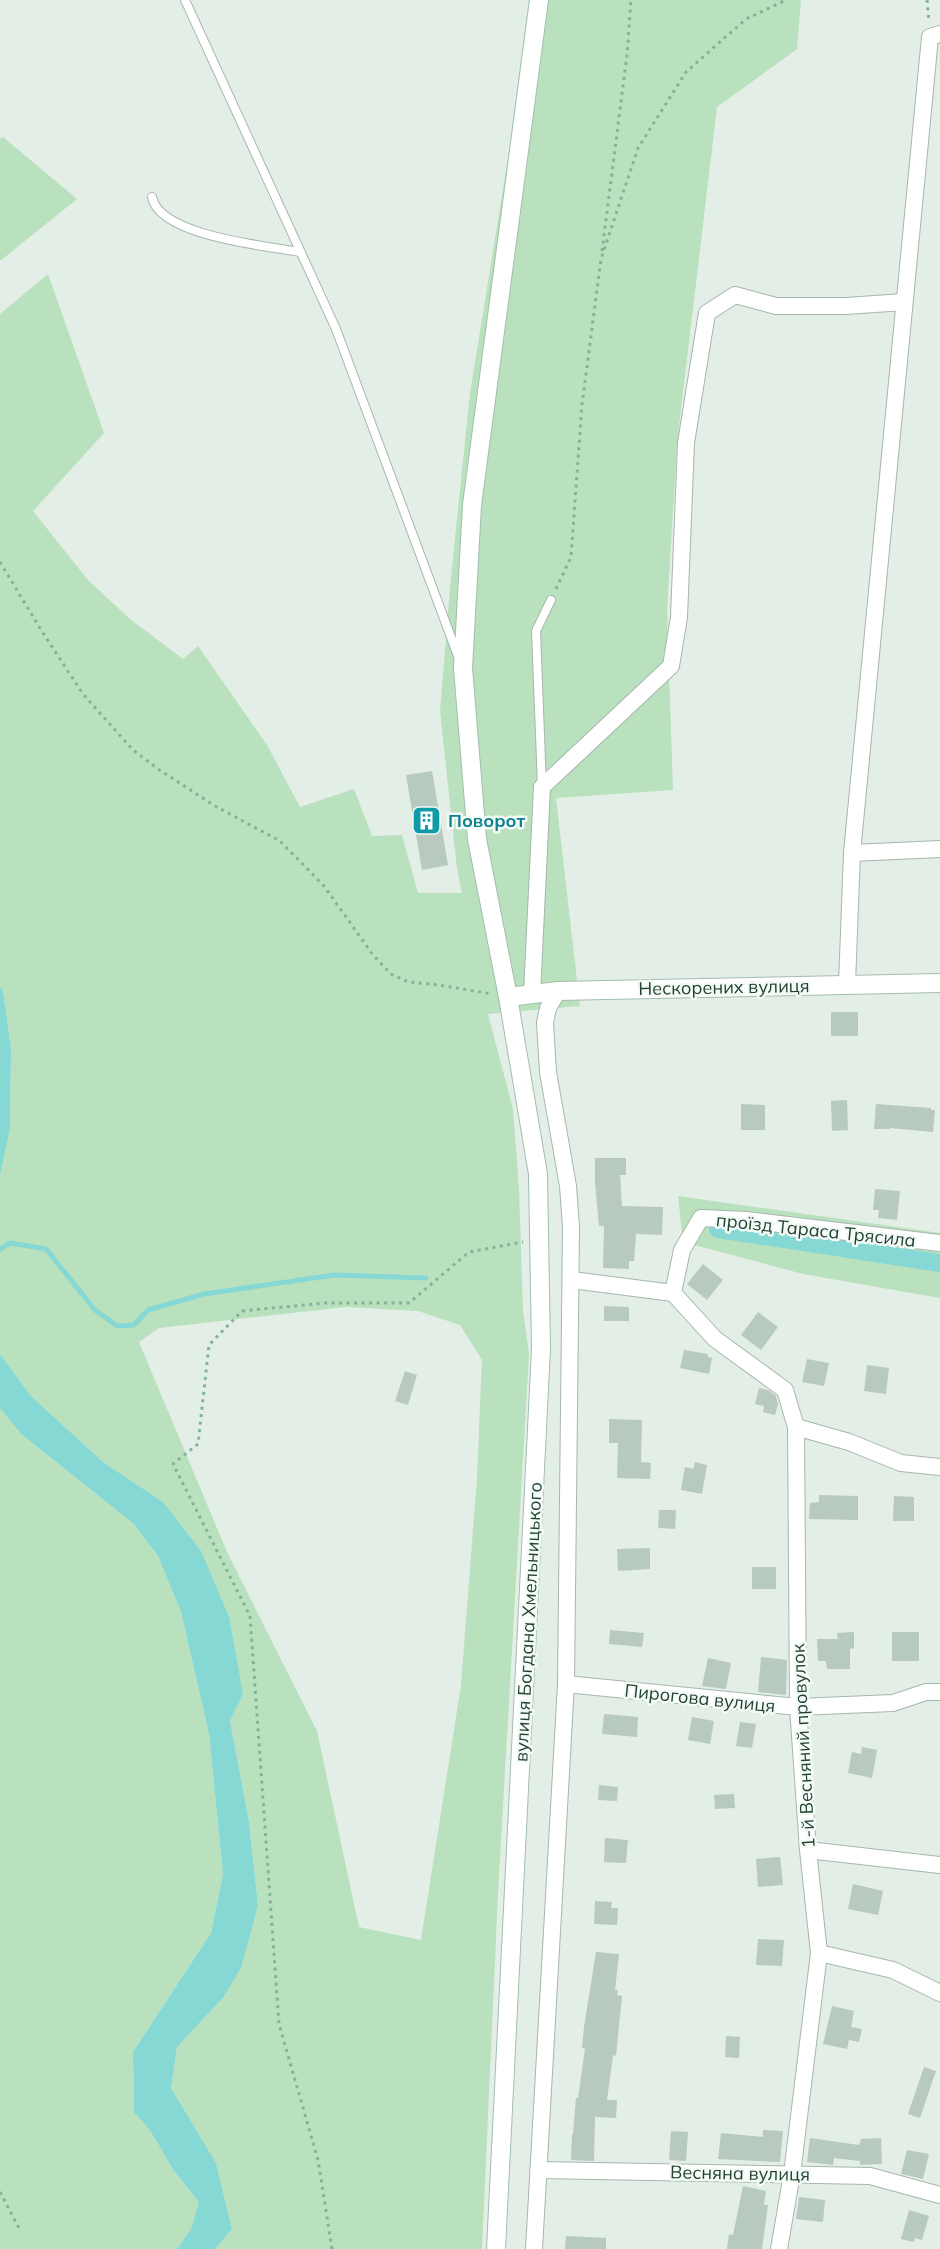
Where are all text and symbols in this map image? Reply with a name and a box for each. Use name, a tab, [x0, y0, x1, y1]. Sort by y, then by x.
building icon: Поворот	[411, 804, 443, 836]
place label: Поворот	[448, 809, 525, 832]
street label: Нескорених вулиця	[638, 974, 810, 1000]
street label: проїзд Тараса Трясила	[715, 1208, 917, 1252]
street label: вулиця Богдана Хмельницького	[509, 1481, 547, 1763]
street label: 1-й Весняний провулок	[786, 1643, 820, 1849]
street label: Пирогова вулиця	[623, 1679, 777, 1717]
street label: Весняна вулиця	[670, 2160, 810, 2186]

